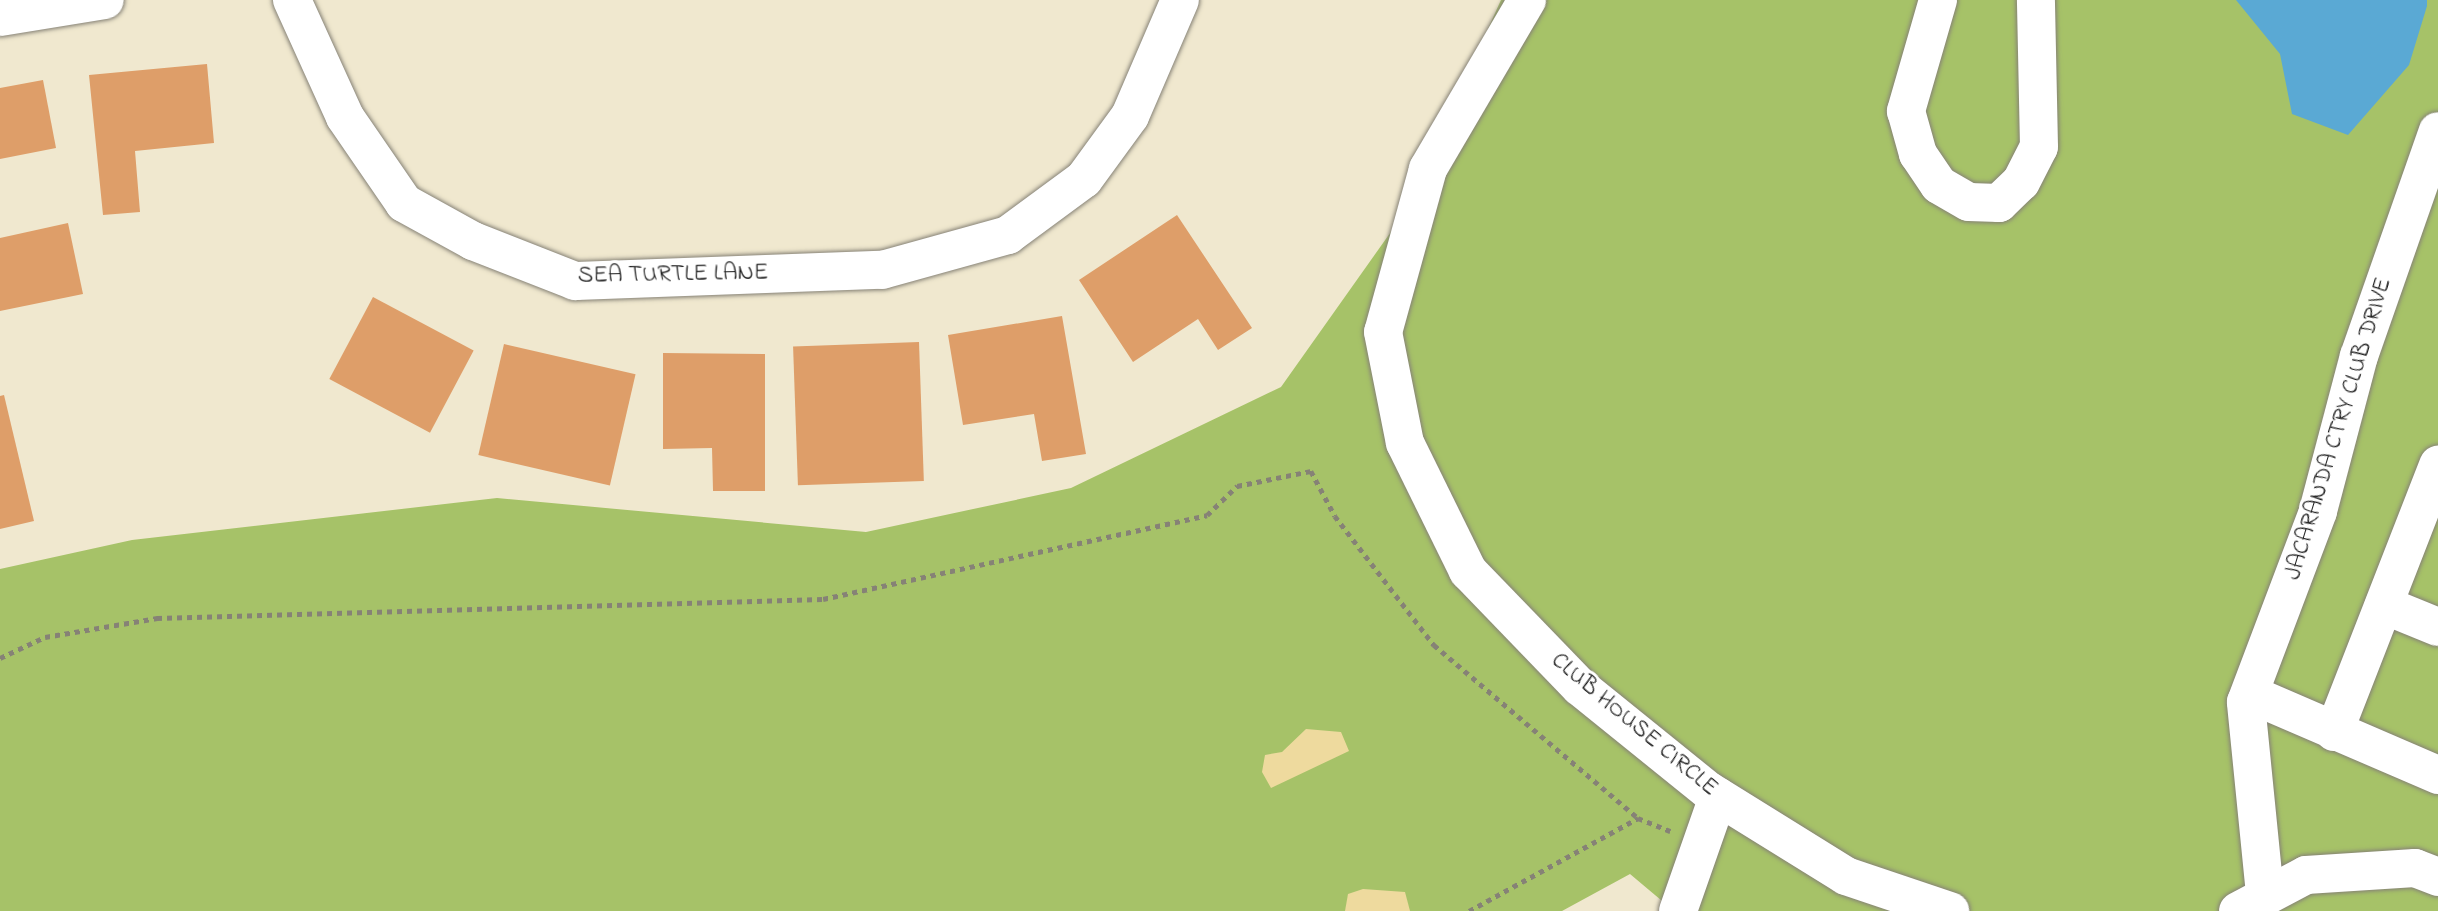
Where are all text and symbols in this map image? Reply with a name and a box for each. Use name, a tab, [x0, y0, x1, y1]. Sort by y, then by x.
street label: SEA TURTLE LANE	[578, 259, 768, 291]
street label: JACARANDA CTRY CLUB DRIVE	[2279, 274, 2399, 584]
street label: CLUB HOUSE CIRCLE	[1545, 647, 1723, 803]

